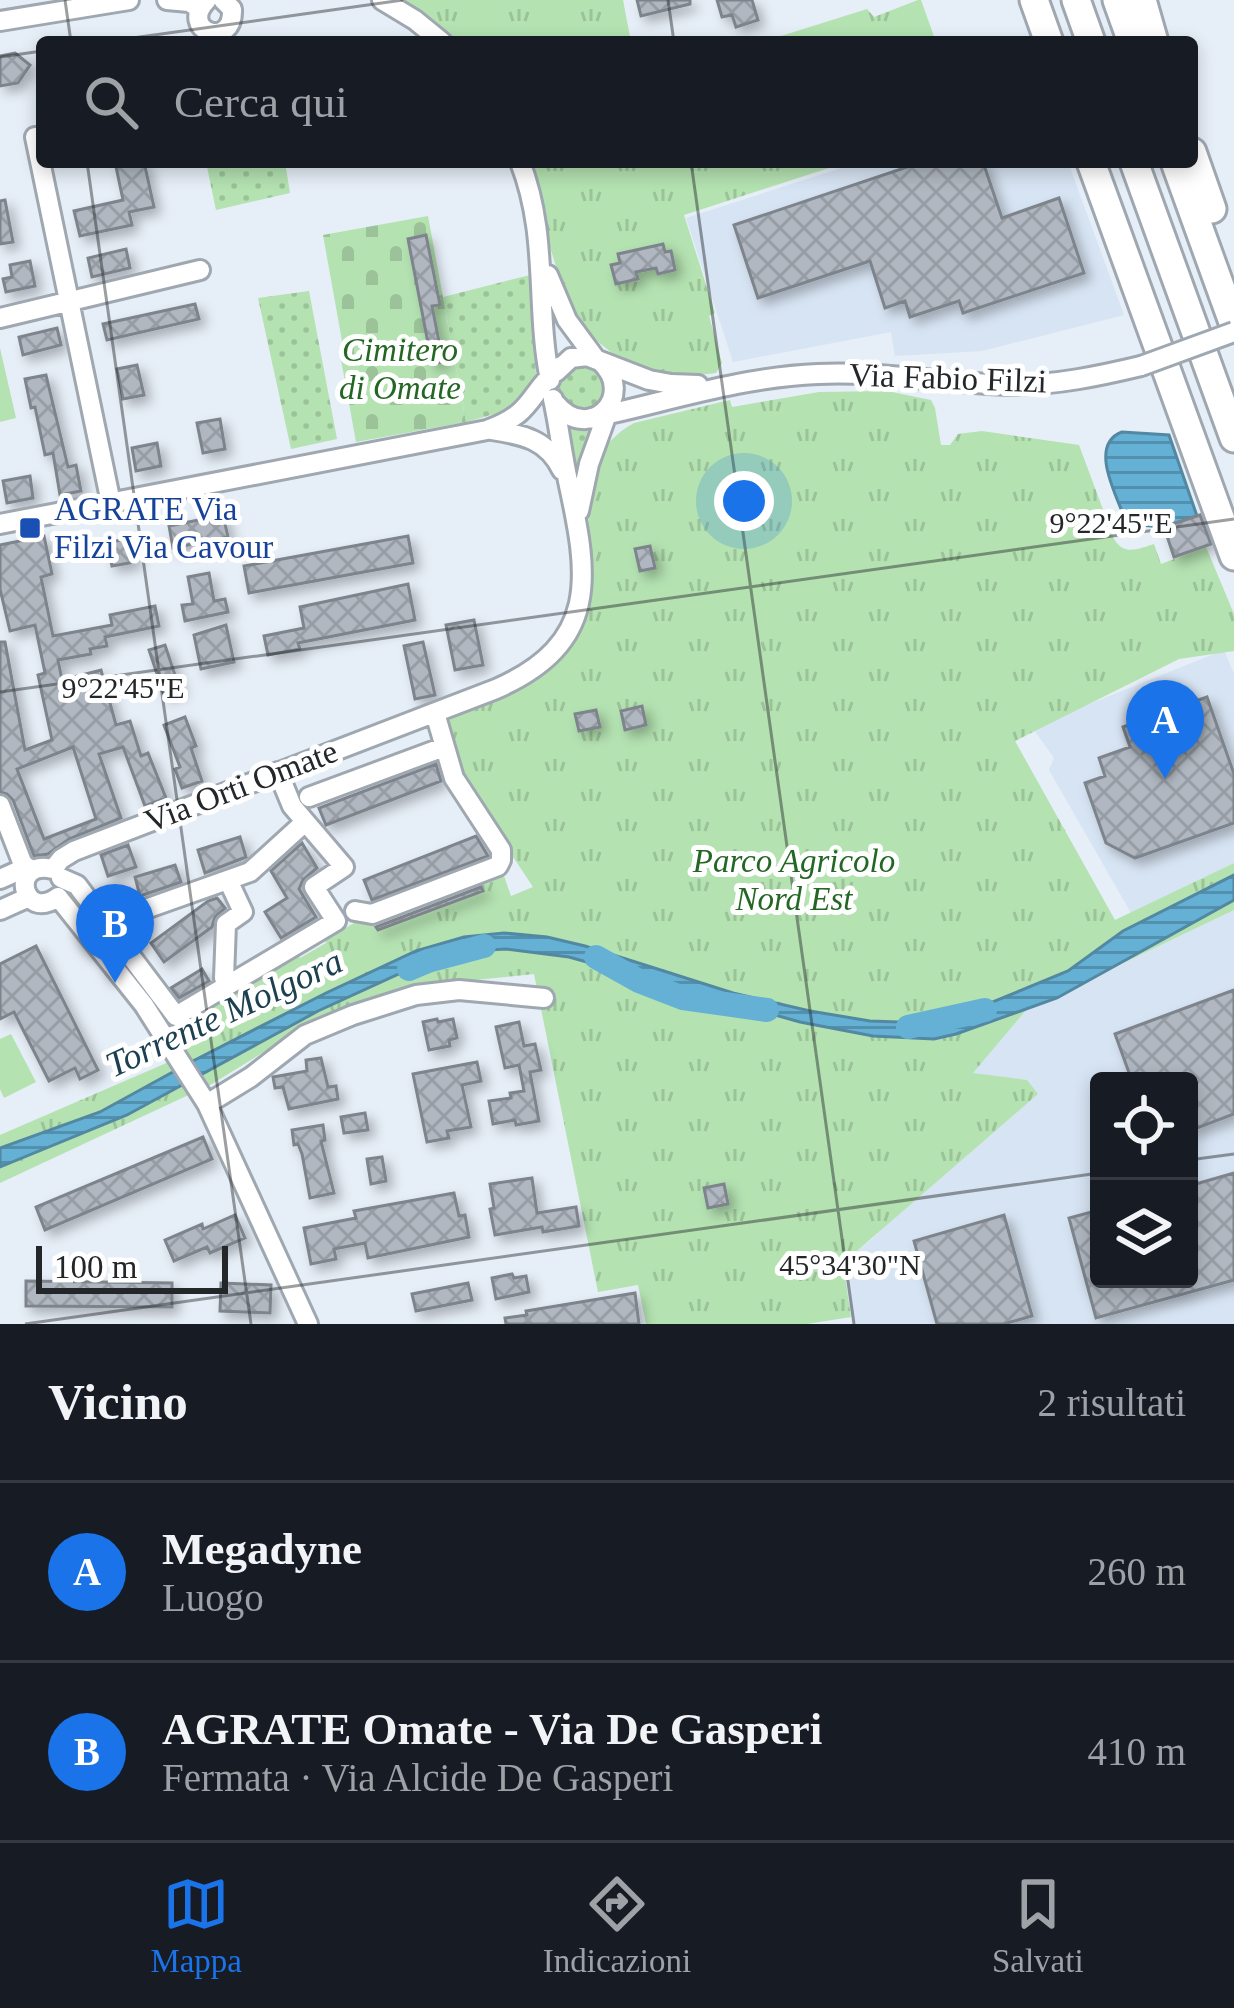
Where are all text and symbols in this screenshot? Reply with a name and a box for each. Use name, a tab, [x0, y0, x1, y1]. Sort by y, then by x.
search box	[36, 36, 1198, 168]
icon: search	[78, 69, 144, 135]
text: Cerca qui	[174, 77, 348, 127]
park label: Cimitero di Omate	[339, 332, 461, 406]
street label: Via Fabio Filzi	[849, 357, 1047, 399]
your location	[714, 471, 774, 531]
place label: AGRATE Via Filzi Via Cavour	[54, 491, 273, 565]
text: 9°22'45"E	[1050, 506, 1172, 539]
marker: AGRATE Via Filzi Via Cavour	[17, 515, 43, 541]
text: 9°22'45"E	[62, 671, 184, 704]
pin: A	[1126, 680, 1204, 779]
street label: Via Orti Omate	[140, 733, 342, 839]
park label: Parco Agricolo Nord Est	[692, 843, 895, 917]
pin: B	[76, 884, 154, 983]
water label: Torrente Molgora	[99, 941, 349, 1085]
map controls	[1090, 1072, 1198, 1288]
button: locate	[1090, 1072, 1198, 1180]
button: layers	[1090, 1180, 1198, 1288]
scale bar	[36, 1240, 228, 1293]
text: 45°34'30"N	[779, 1248, 921, 1281]
text: 100 m	[54, 1249, 137, 1285]
text: Vicino	[48, 1374, 188, 1430]
text: 2 risultati	[1038, 1381, 1186, 1424]
text: Megadyne	[162, 1524, 362, 1574]
text: A	[73, 1550, 101, 1593]
text: 260 m	[1087, 1550, 1186, 1593]
text: Luogo	[162, 1576, 264, 1619]
text: AGRATE Omate - Via De Gasperi	[162, 1704, 822, 1754]
text: B	[74, 1730, 100, 1773]
text: 410 m	[1087, 1730, 1186, 1773]
text: Fermata · Via Alcide De Gasperi	[162, 1756, 673, 1799]
tab: Mappa	[150, 1871, 242, 1980]
tab: Indicazioni	[543, 1871, 691, 1980]
tab: Salvati	[992, 1871, 1084, 1980]

